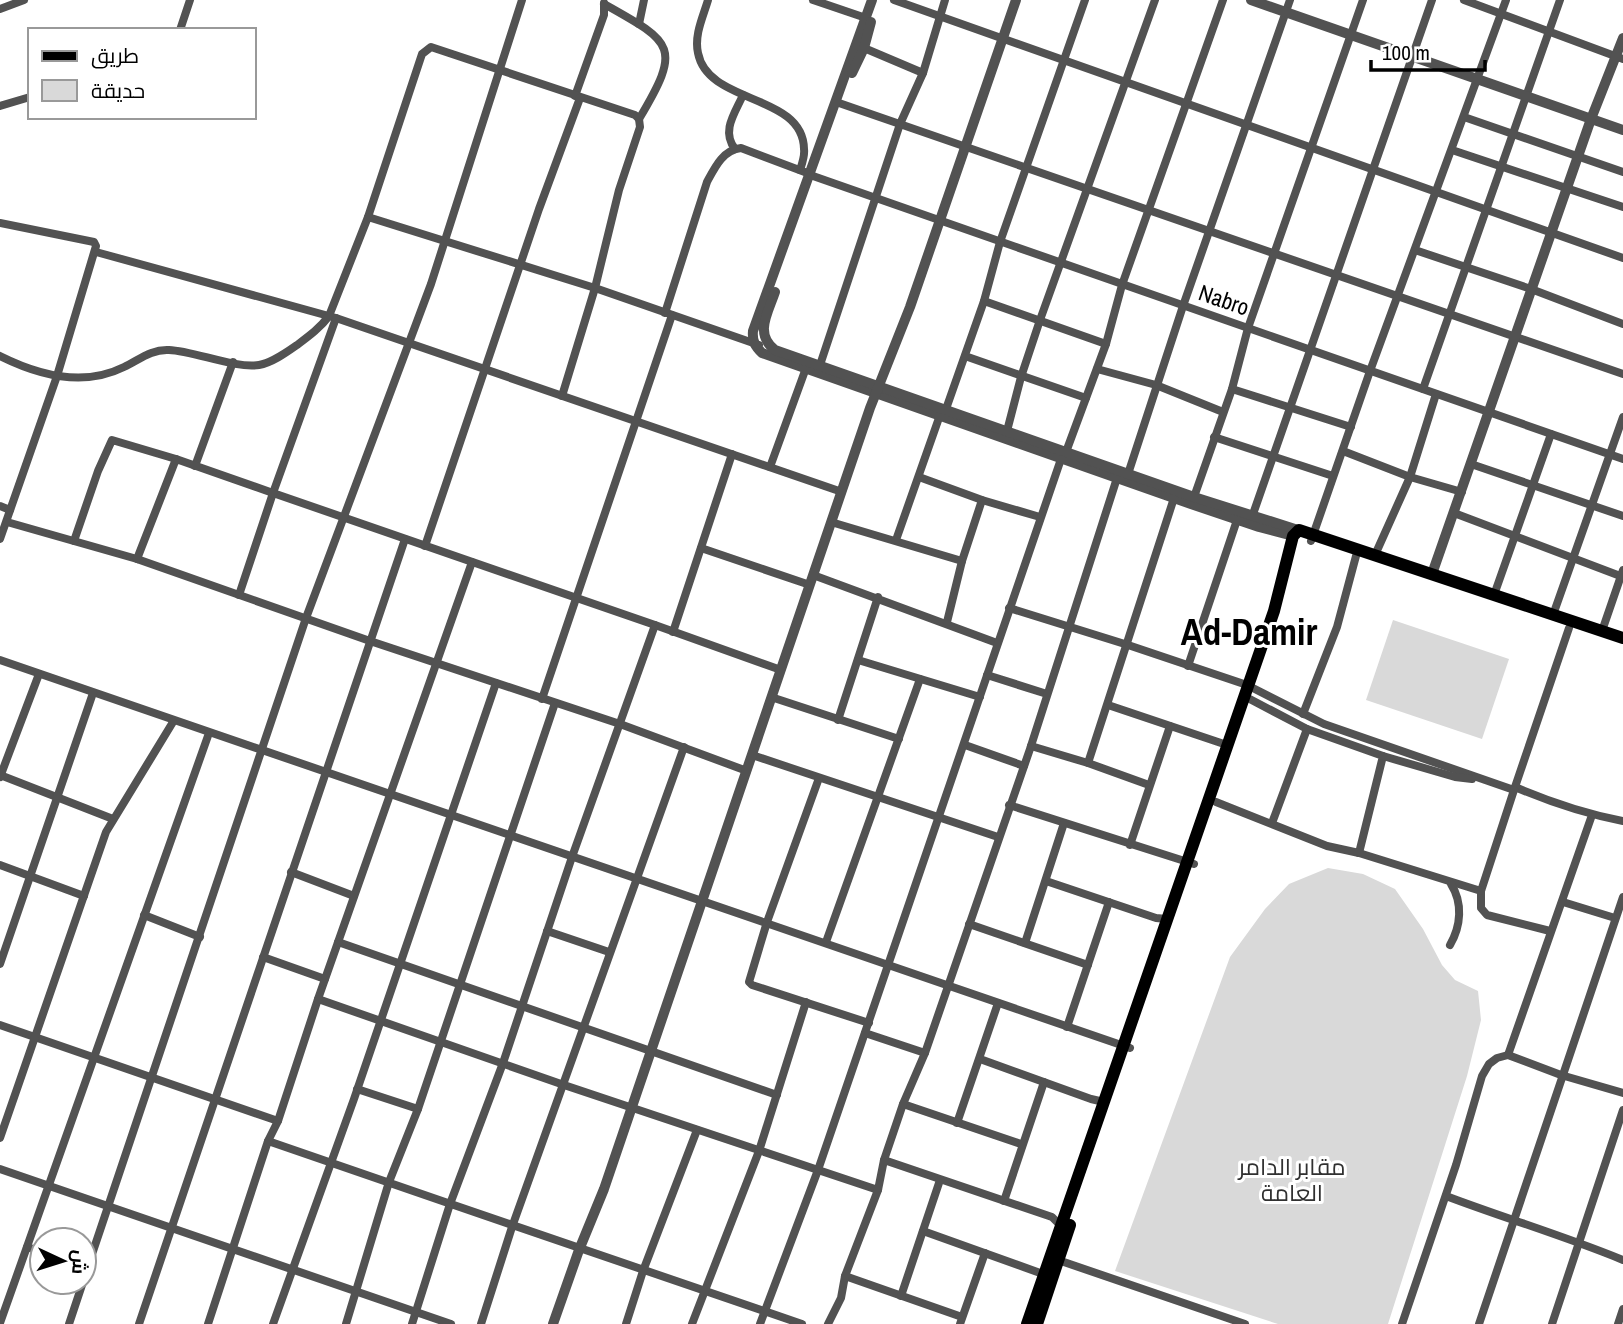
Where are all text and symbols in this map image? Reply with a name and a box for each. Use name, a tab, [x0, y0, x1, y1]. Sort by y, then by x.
legend	[28, 28, 256, 119]
scale bar	[1371, 28, 1485, 72]
text: 100 m	[1382, 38, 1430, 67]
text: طريق	[91, 41, 139, 70]
text: حديقة	[91, 76, 145, 105]
street label: Nabro	[1195, 277, 1253, 323]
district label: Ad-Damir	[1181, 607, 1317, 657]
park label: مقابر الدامر العامة	[1236, 1151, 1346, 1208]
north arrow	[28, 1226, 98, 1296]
text: ش	[66, 1249, 94, 1275]

